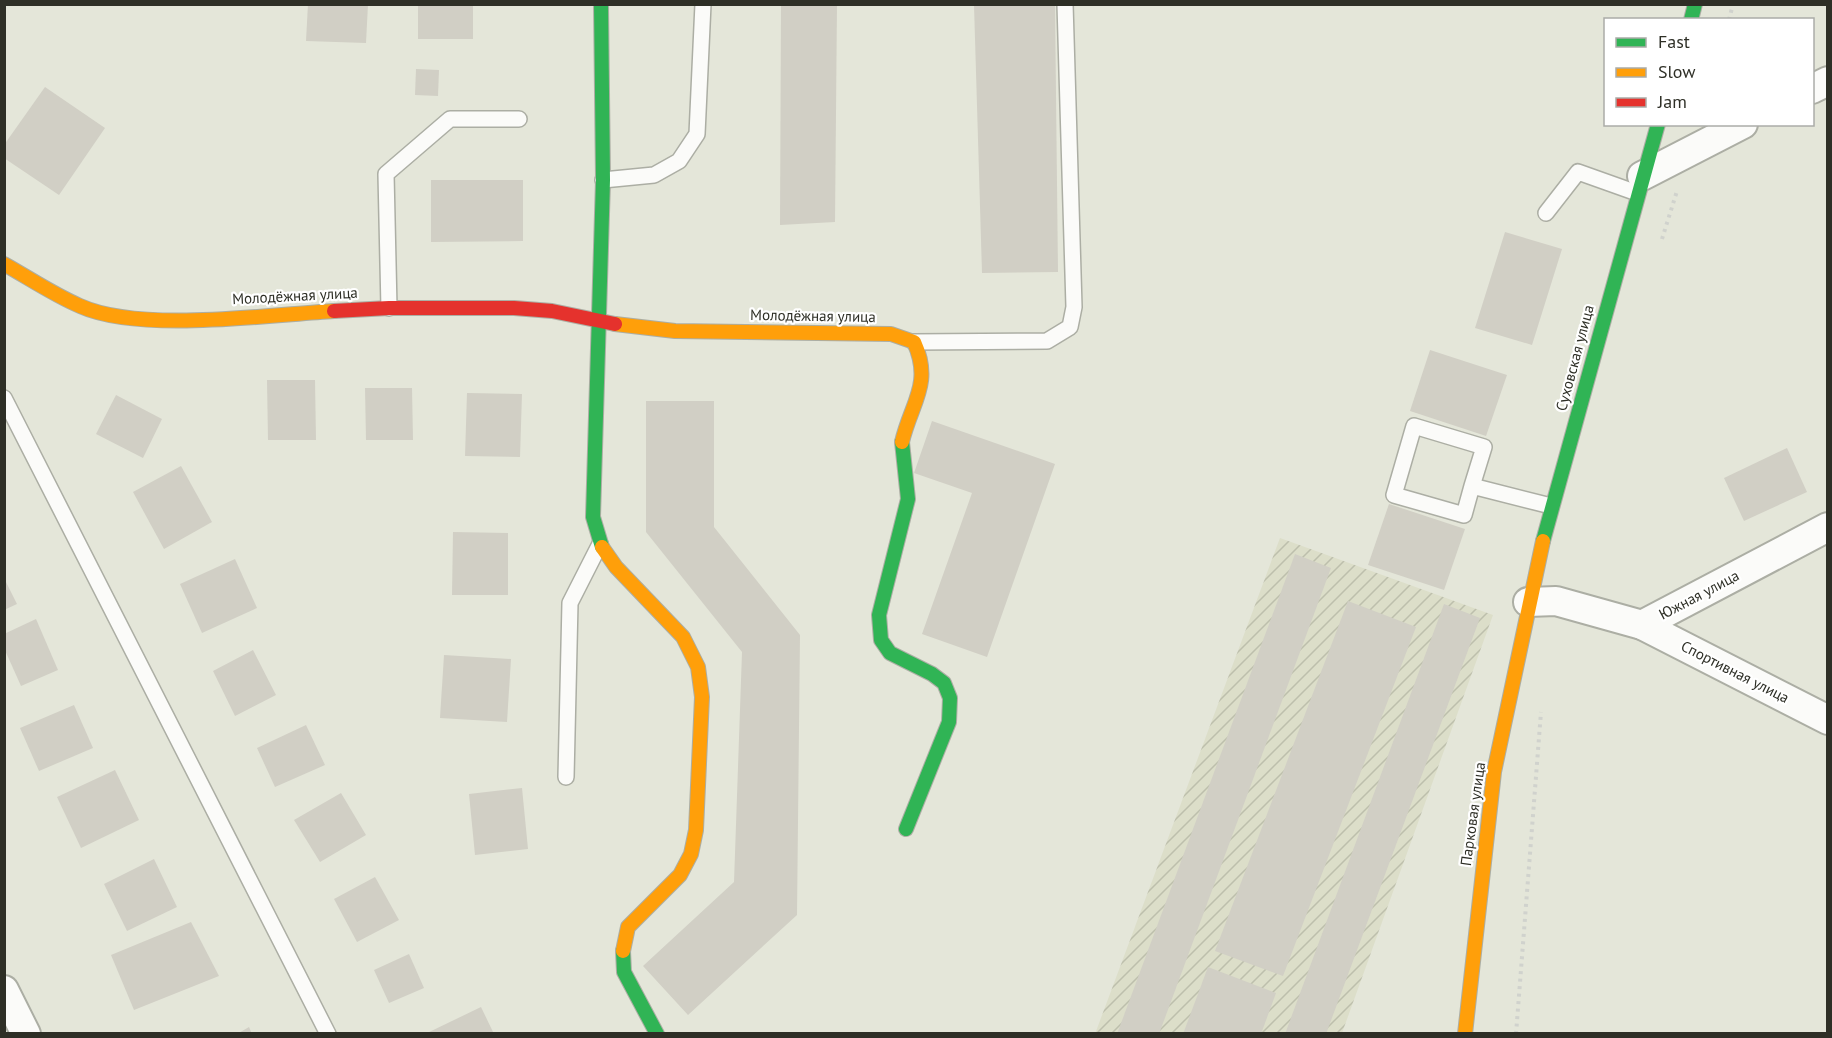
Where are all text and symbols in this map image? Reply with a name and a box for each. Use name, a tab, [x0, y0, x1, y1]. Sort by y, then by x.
legend	[1604, 18, 1814, 126]
text: Fast	[1658, 30, 1690, 53]
text: Slow	[1658, 60, 1696, 83]
text: Jam	[1657, 90, 1687, 113]
street label: Молодёжная улица	[232, 283, 358, 308]
street label: Суховская улица	[1551, 303, 1598, 413]
street label: Молодёжная улица	[750, 305, 876, 326]
street label: Южная улица	[1655, 565, 1742, 624]
street label: Спортивная улица	[1678, 636, 1793, 707]
street label: Парковая улица	[1456, 761, 1489, 867]

